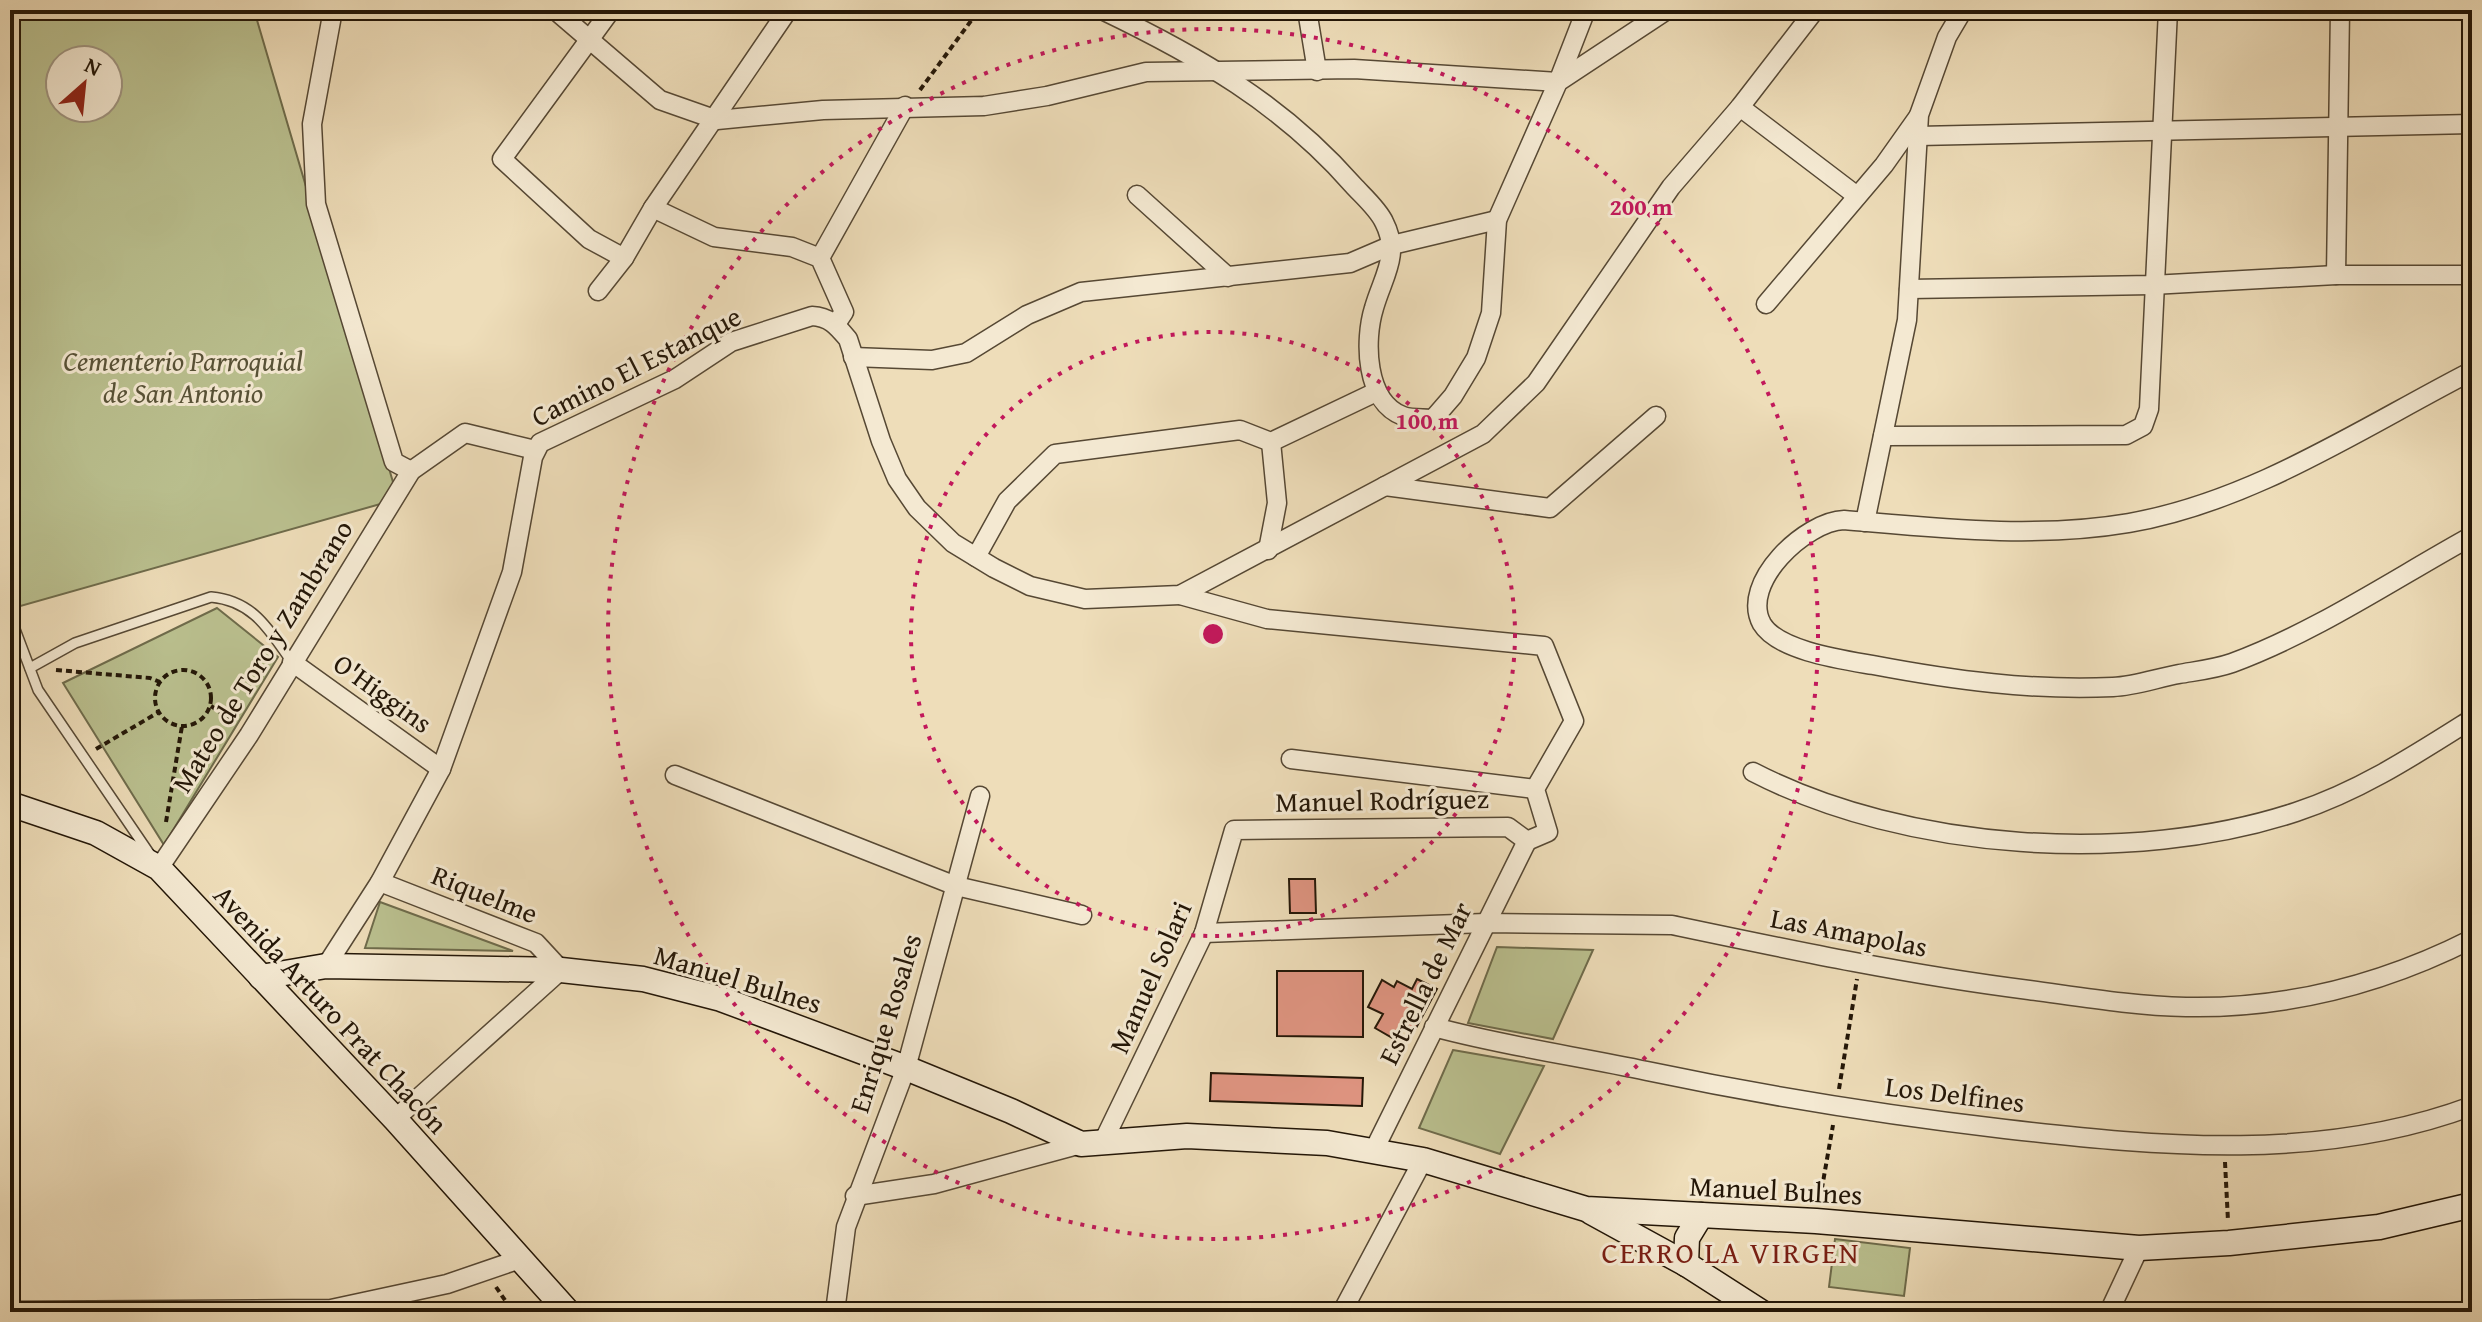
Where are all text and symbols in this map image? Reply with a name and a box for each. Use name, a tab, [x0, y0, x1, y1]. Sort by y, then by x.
north arrow	[44, 44, 124, 124]
text: N	[79, 49, 107, 84]
text: 200 m	[1609, 189, 1673, 224]
street label: Camino El Estanque	[524, 295, 748, 436]
park label: Cementerio Parroquial de San Antonio	[63, 340, 303, 413]
text: 100 m	[1395, 403, 1459, 438]
street label: Mateo de Toro y Zambrano	[161, 512, 362, 800]
centre of rings	[1199, 620, 1227, 648]
street label: O'Higgins	[325, 643, 441, 742]
street label: Manuel Rodríguez	[1275, 777, 1489, 822]
street label: Riquelme	[426, 854, 544, 933]
street label: Avenida Arturo Prat Chacón	[205, 875, 458, 1143]
street label: Manuel Solari	[1098, 894, 1201, 1059]
street label: Estrella de Mar	[1367, 894, 1482, 1071]
street label: Las Amapolas	[1767, 896, 1931, 967]
street label: Enrique Rosales	[838, 928, 931, 1117]
street label: Manuel Bulnes	[649, 934, 827, 1023]
street label: Los Delfines	[1883, 1065, 2027, 1122]
street label: Manuel Bulnes	[1689, 1164, 1864, 1215]
district label: CERRO LA VIRGEN	[1602, 1230, 1860, 1274]

